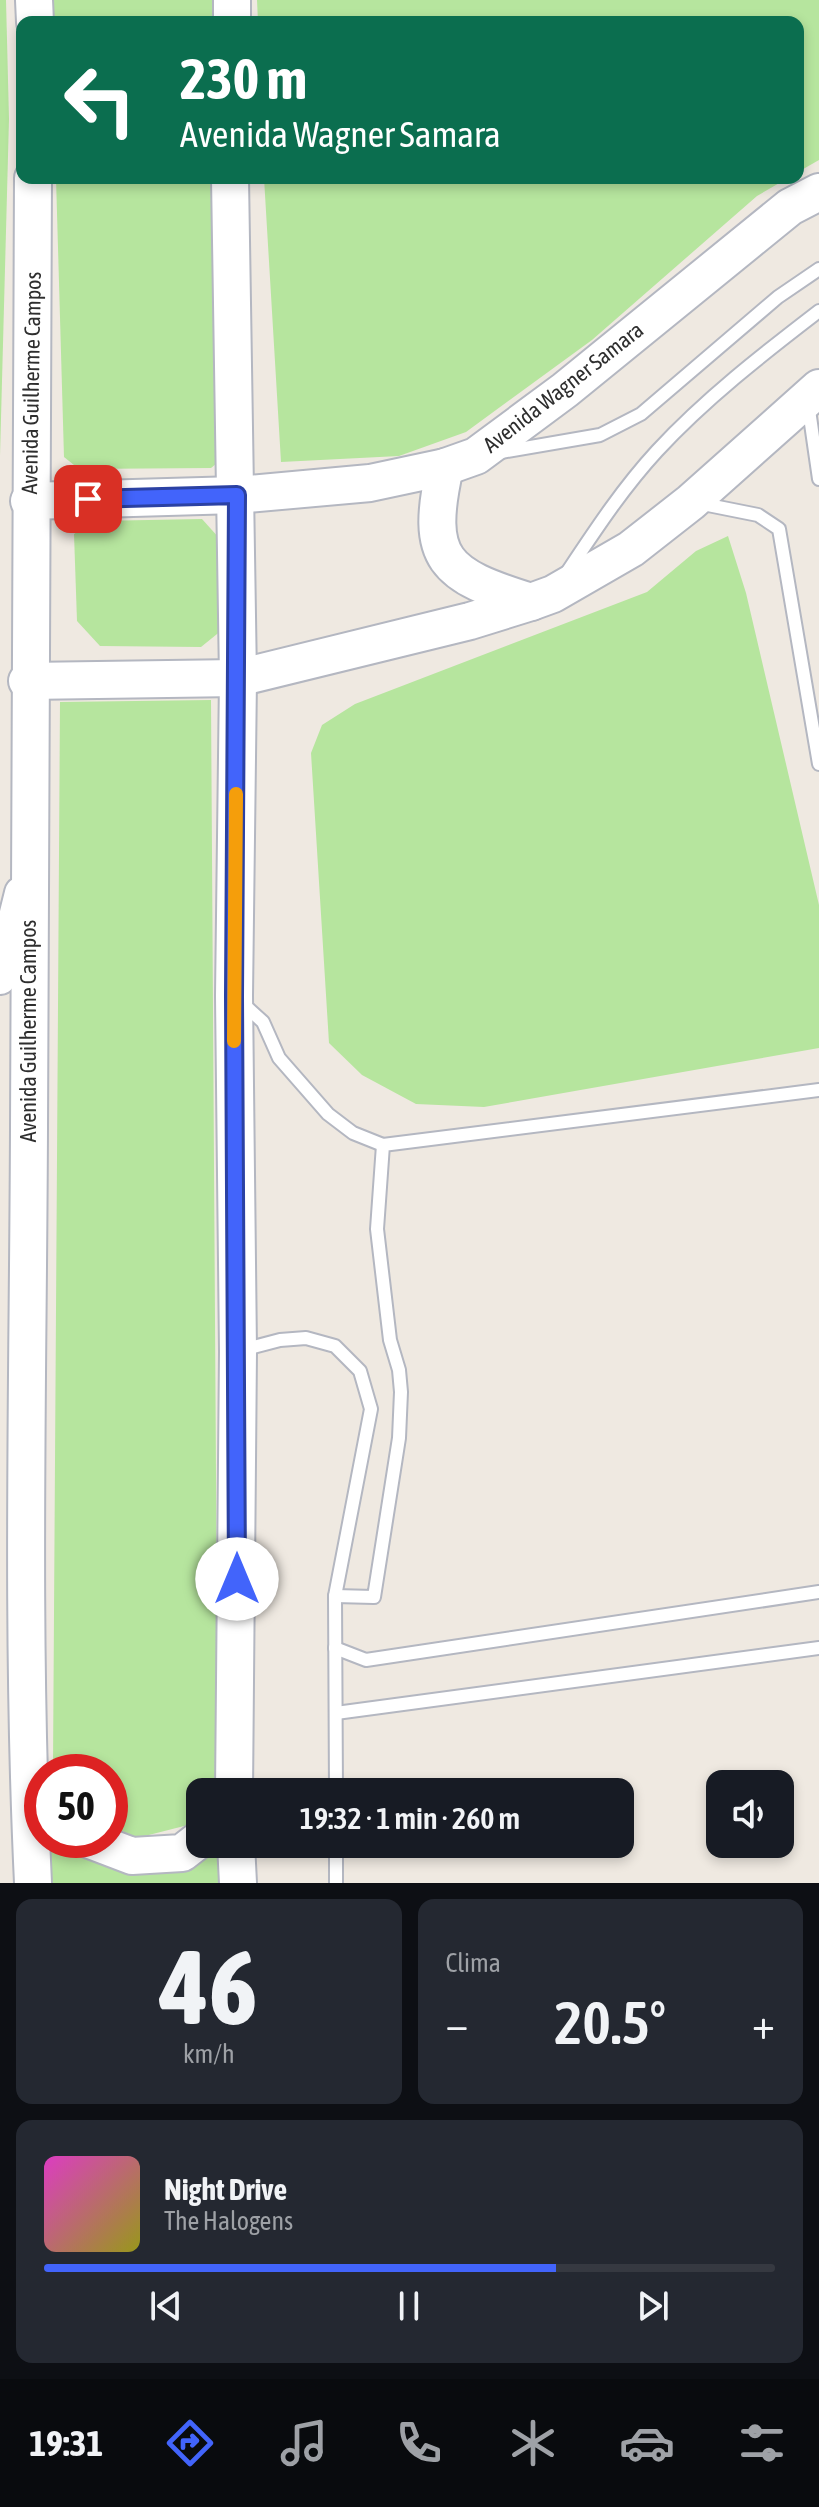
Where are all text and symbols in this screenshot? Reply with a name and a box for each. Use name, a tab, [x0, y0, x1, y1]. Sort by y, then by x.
text: 230 m	[180, 47, 307, 111]
icon: left	[48, 48, 152, 152]
text: Avenida Wagner Samara	[180, 113, 501, 155]
street label: Avenida Guilherme Campos	[16, 271, 46, 495]
street label: Avenida Wagner Samara	[478, 316, 648, 458]
pin	[54, 465, 122, 533]
icon: arrive	[66, 477, 110, 521]
street label: Avenida Guilherme Campos	[15, 919, 41, 1142]
position arrow	[195, 1537, 279, 1621]
speed limit sign: 50	[24, 1754, 128, 1858]
map controls	[706, 1770, 794, 1858]
button: sound	[706, 1770, 794, 1858]
text: 19:32 · 1 min · 260 m	[300, 1801, 520, 1835]
text: 46	[160, 1927, 258, 2046]
text: Clima	[446, 1948, 501, 1978]
text: 20.5°	[554, 1988, 666, 2057]
text: −	[446, 1998, 468, 2048]
text: +	[752, 1998, 775, 2048]
text: km/h	[183, 2039, 235, 2069]
text: Night Drive	[164, 2172, 287, 2206]
text: The Halogens	[164, 2206, 293, 2236]
icon: previous	[144, 2284, 188, 2328]
icon: pause	[387, 2284, 431, 2328]
icon: next	[631, 2284, 675, 2328]
icon: directions	[162, 2415, 218, 2471]
icon: music	[276, 2415, 332, 2471]
icon: phone	[391, 2415, 447, 2471]
icon: climate	[505, 2415, 561, 2471]
icon: car	[619, 2415, 675, 2471]
icon: filters	[734, 2415, 790, 2471]
text: 19:31	[29, 2422, 103, 2464]

